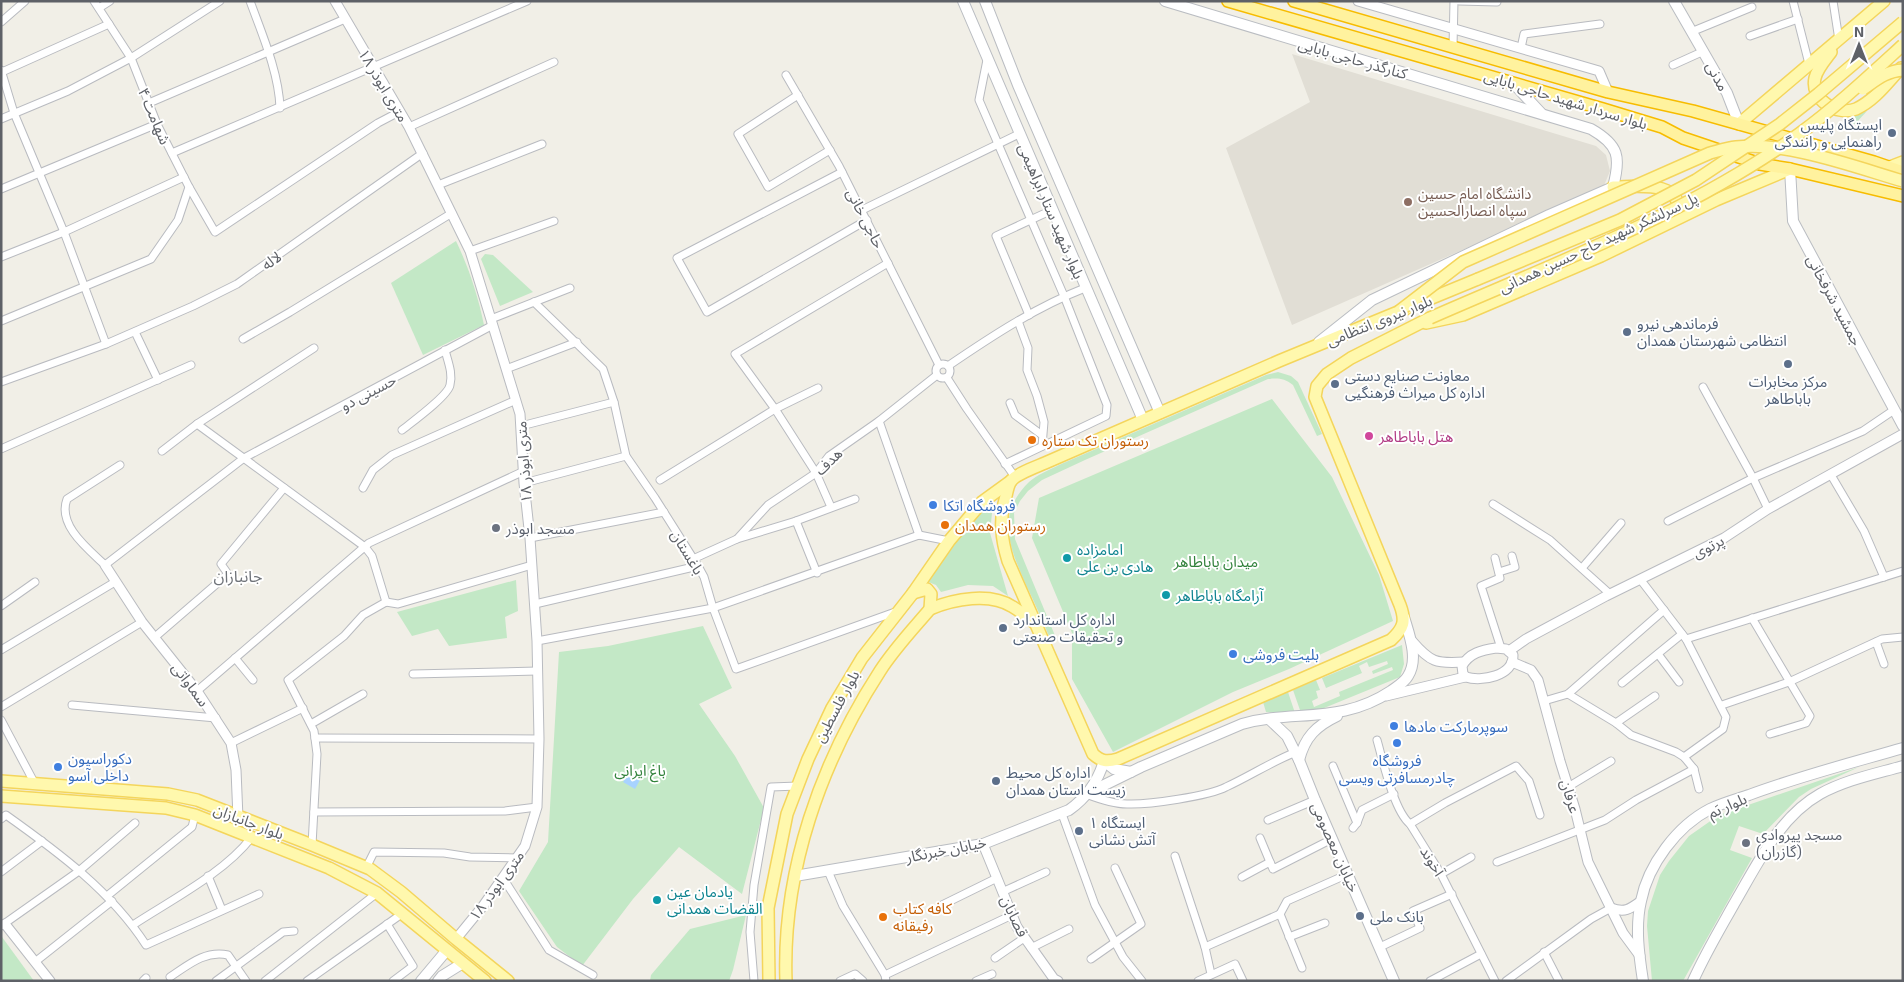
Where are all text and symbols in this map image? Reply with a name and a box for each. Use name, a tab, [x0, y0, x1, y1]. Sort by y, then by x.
north arrow	[1834, 20, 1884, 70]
text: N	[1854, 23, 1864, 40]
street label: کنارگذر حاجی بابایی	[1296, 34, 1410, 83]
street label: ۱۸ متری ابوذر	[354, 45, 413, 125]
street label: مدنی	[1702, 58, 1733, 94]
street label: بلوار سردار شهید حاجی بابایی	[1482, 66, 1650, 133]
street label: شهامت ۴	[134, 85, 175, 148]
place label: ایستگاه پلیس راهنمایی و رانندگی	[1775, 115, 1882, 151]
marker: ایستگاه پلیس راهنمایی و رانندگی	[1886, 127, 1898, 139]
street label: بلوار شهید ستار ابراهیمی	[1014, 140, 1089, 282]
place label: دانشگاه امام حسین سپاه انصارالحسین	[1418, 184, 1531, 221]
street label: حاجی خانی	[842, 185, 889, 252]
street label: پل سرلشکر شهید حاج حسین همدانی	[1496, 188, 1702, 300]
marker: دانشگاه امام حسین سپاه انصارالحسین	[1402, 196, 1414, 208]
street label: لاله	[258, 247, 284, 273]
street label: جمشید شرفخانی	[1803, 252, 1867, 349]
street label: بلوار نیروی انتظامی	[1324, 291, 1435, 350]
place label: فرماندهی نیرو انتظامی شهرستان همدان	[1637, 314, 1787, 350]
marker: فرماندهی نیرو انتظامی شهرستان همدان	[1621, 326, 1633, 338]
marker: مرکز مخابرات باباطاهر	[1782, 358, 1794, 370]
place label: معاونت صنایع دستی اداره کل میراث فرهنگیی	[1345, 366, 1485, 402]
street label: حسینی دو	[337, 370, 400, 415]
place label: مرکز مخابرات باباطاهر	[1749, 372, 1827, 408]
marker: معاونت صنایع دستی اداره کل میراث فرهنگیی	[1329, 378, 1341, 390]
street label: ۱۸ متری ابوذر	[511, 420, 536, 504]
place label: هتل باباطاهر	[1378, 427, 1453, 446]
marker: هتل باباطاهر	[1363, 430, 1375, 442]
place label: رستوران تک ستاره	[1042, 431, 1149, 450]
marker: رستوران تک ستاره	[1026, 434, 1038, 446]
street label: هدف	[810, 444, 846, 478]
place label: فروشگاه اتکا	[943, 496, 1016, 515]
marker: فروشگاه اتکا	[927, 499, 939, 511]
place label: رستوران همدان	[955, 516, 1046, 535]
place label: مسجد ابوذر	[505, 519, 575, 538]
marker: رستوران همدان	[939, 519, 951, 531]
marker: مسجد ابوذر	[490, 522, 502, 534]
street label: باغستان	[667, 526, 708, 578]
street label: پرتوی	[1689, 531, 1728, 563]
place label: امامزاده هادی بن علی	[1077, 540, 1153, 576]
marker: امامزاده هادی بن علی	[1061, 552, 1073, 564]
park label: میدان باباطاهر	[1173, 552, 1258, 571]
district label: جانبازان	[214, 566, 262, 586]
place label: آرامگاه باباطاهر	[1175, 586, 1264, 605]
marker: آرامگاه باباطاهر	[1160, 589, 1172, 601]
place label: اداره کل استاندارد و تحقیقات صنعتی	[1013, 610, 1123, 646]
marker: اداره کل استاندارد و تحقیقات صنعتی	[997, 622, 1009, 634]
place label: بلیت فروشی	[1243, 645, 1319, 664]
marker: بلیت فروشی	[1227, 648, 1239, 660]
street label: سماواتی	[168, 658, 214, 710]
street label: بلوار فلسطین	[809, 667, 863, 746]
place label: سوپرمارکت مادها	[1404, 717, 1508, 737]
marker: سوپرمارکت مادها	[1388, 720, 1400, 732]
marker: فروشگاه چادرمسافرتی ویسی	[1391, 737, 1403, 749]
place label: دکوراسیون داخلی آسو	[68, 749, 132, 785]
place label: فروشگاه چادرمسافرتی ویسی	[1339, 751, 1455, 788]
marker: دکوراسیون داخلی آسو	[52, 761, 64, 773]
park label: باغ ایرانی	[614, 761, 666, 783]
place label: اداره کل محیط زیست استان همدان	[1006, 763, 1126, 799]
marker: اداره کل محیط زیست استان همدان	[990, 775, 1002, 787]
street label: عرفان	[1556, 777, 1585, 816]
street label: بلوار بَم	[1705, 789, 1750, 824]
street label: بلوار جانبازان	[211, 799, 287, 844]
street label: خیابان معصومی	[1307, 799, 1364, 895]
place label: ایستگاه ۱ آتش نشانی	[1089, 813, 1156, 849]
marker: ایستگاه ۱ آتش نشانی	[1073, 825, 1085, 837]
place label: مسجد پیروادی (گازران)	[1756, 825, 1842, 861]
street label: خیابان خبرنگار	[903, 832, 988, 867]
marker: مسجد پیروادی (گازران)	[1740, 837, 1752, 849]
street label: آخوند	[1416, 843, 1449, 880]
street label: ۱۸ متری ابوذر	[465, 847, 528, 924]
place label: یادمان عین القضات همدانی	[667, 882, 763, 918]
street label: قصابان	[996, 892, 1033, 940]
marker: یادمان عین القضات همدانی	[651, 894, 663, 906]
place label: کافه کتاب رفیقانه	[893, 899, 953, 935]
place label: بانک ملی	[1370, 907, 1424, 926]
marker: بانک ملی	[1354, 910, 1366, 922]
marker: کافه کتاب رفیقانه	[877, 911, 889, 923]

